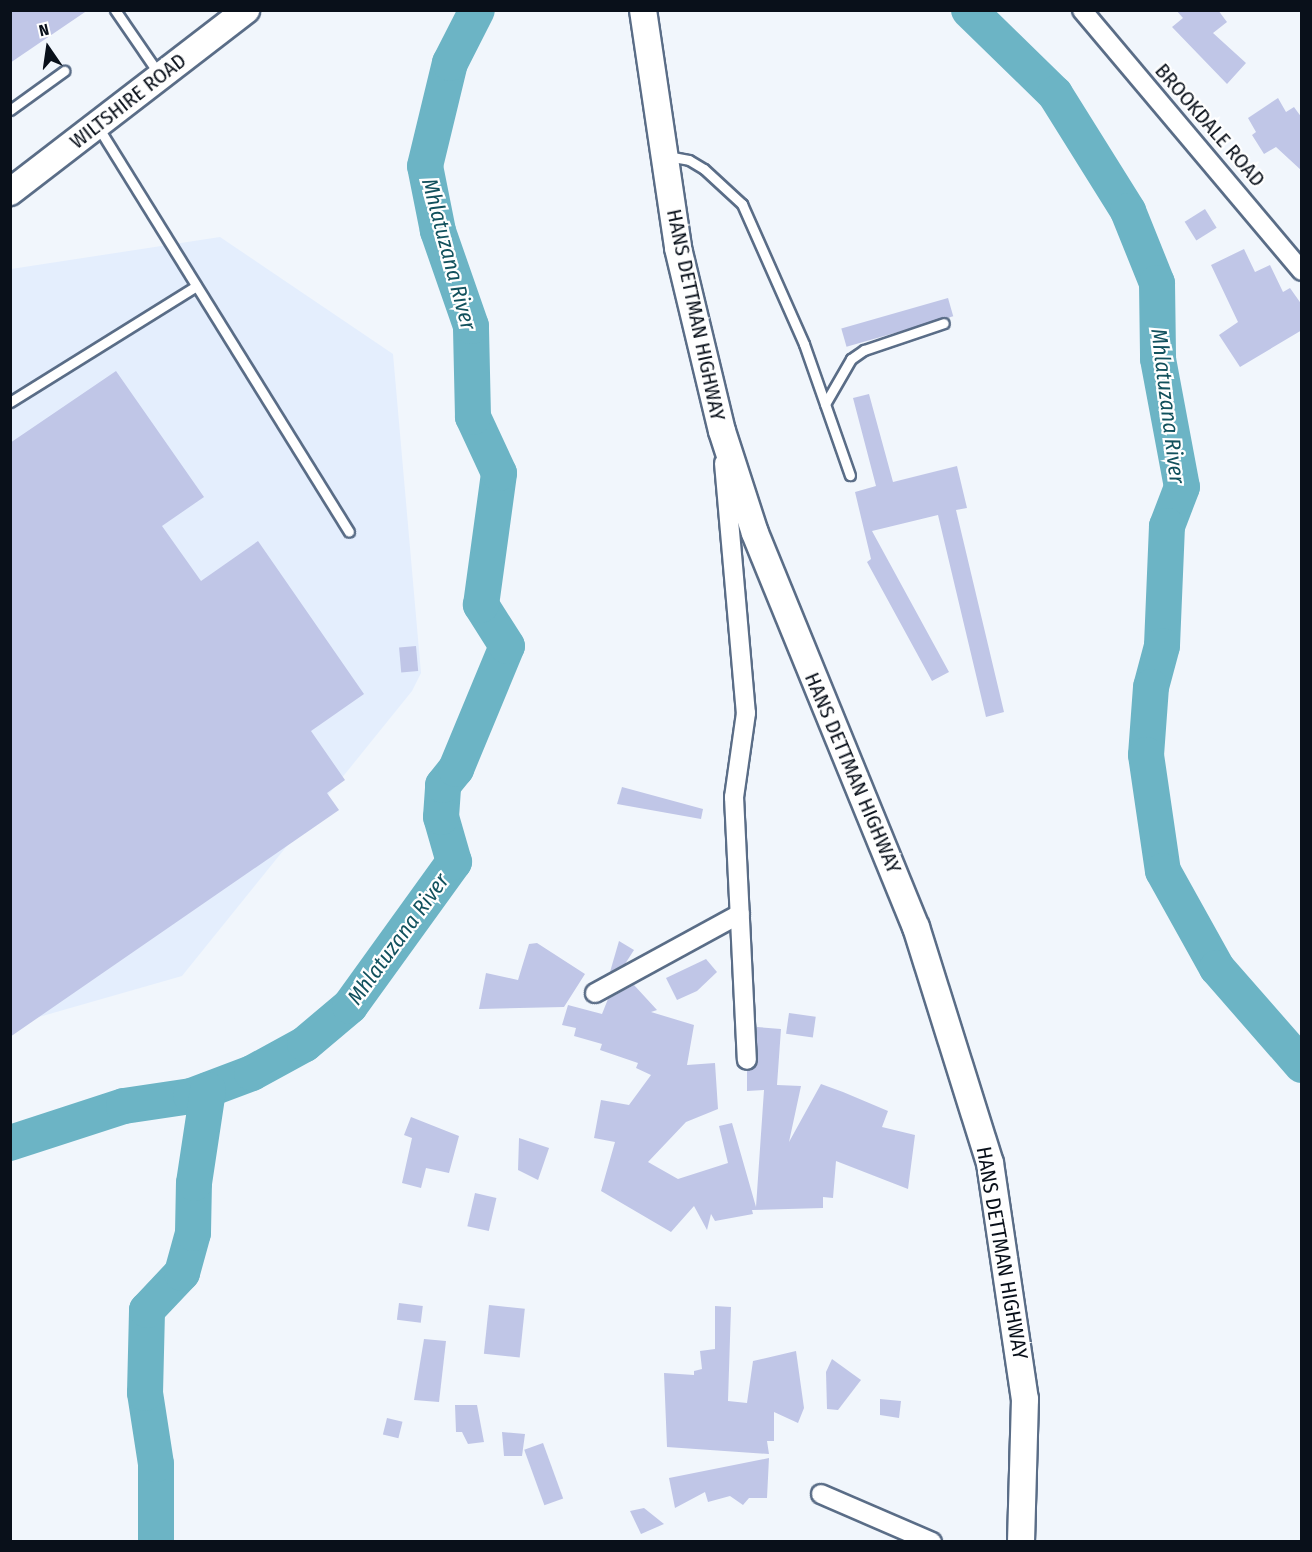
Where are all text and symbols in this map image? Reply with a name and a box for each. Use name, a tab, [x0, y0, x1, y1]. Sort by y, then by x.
north arrow	[18, 18, 78, 78]
text: N	[37, 20, 51, 40]
street label: WILTSHIRE ROAD	[65, 48, 191, 154]
street label: BROOKDALE ROAD	[1150, 58, 1270, 192]
water label: Mhlatuzana River	[416, 175, 482, 333]
street label: HANS DETTMAN HIGHWAY	[661, 207, 731, 423]
water label: Mhlatuzana River	[1145, 327, 1191, 485]
street label: HANS DETTMAN HIGHWAY	[799, 669, 907, 877]
water label: Mhlatuzana River	[342, 868, 454, 1010]
street label: HANS DETTMAN HIGHWAY	[971, 1145, 1033, 1361]

